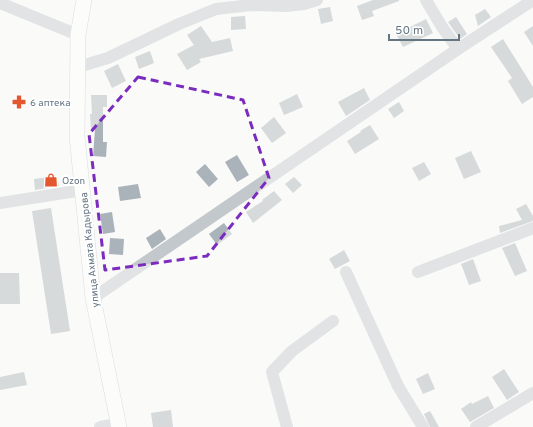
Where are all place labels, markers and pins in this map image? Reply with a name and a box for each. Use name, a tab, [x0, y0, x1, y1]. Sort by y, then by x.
pharmacy icon: 6 аптека	[11, 94, 27, 110]
place label: 6 аптека	[30, 97, 71, 110]
shop icon: Ozon	[43, 172, 59, 188]
place label: Ozon	[62, 175, 85, 188]

